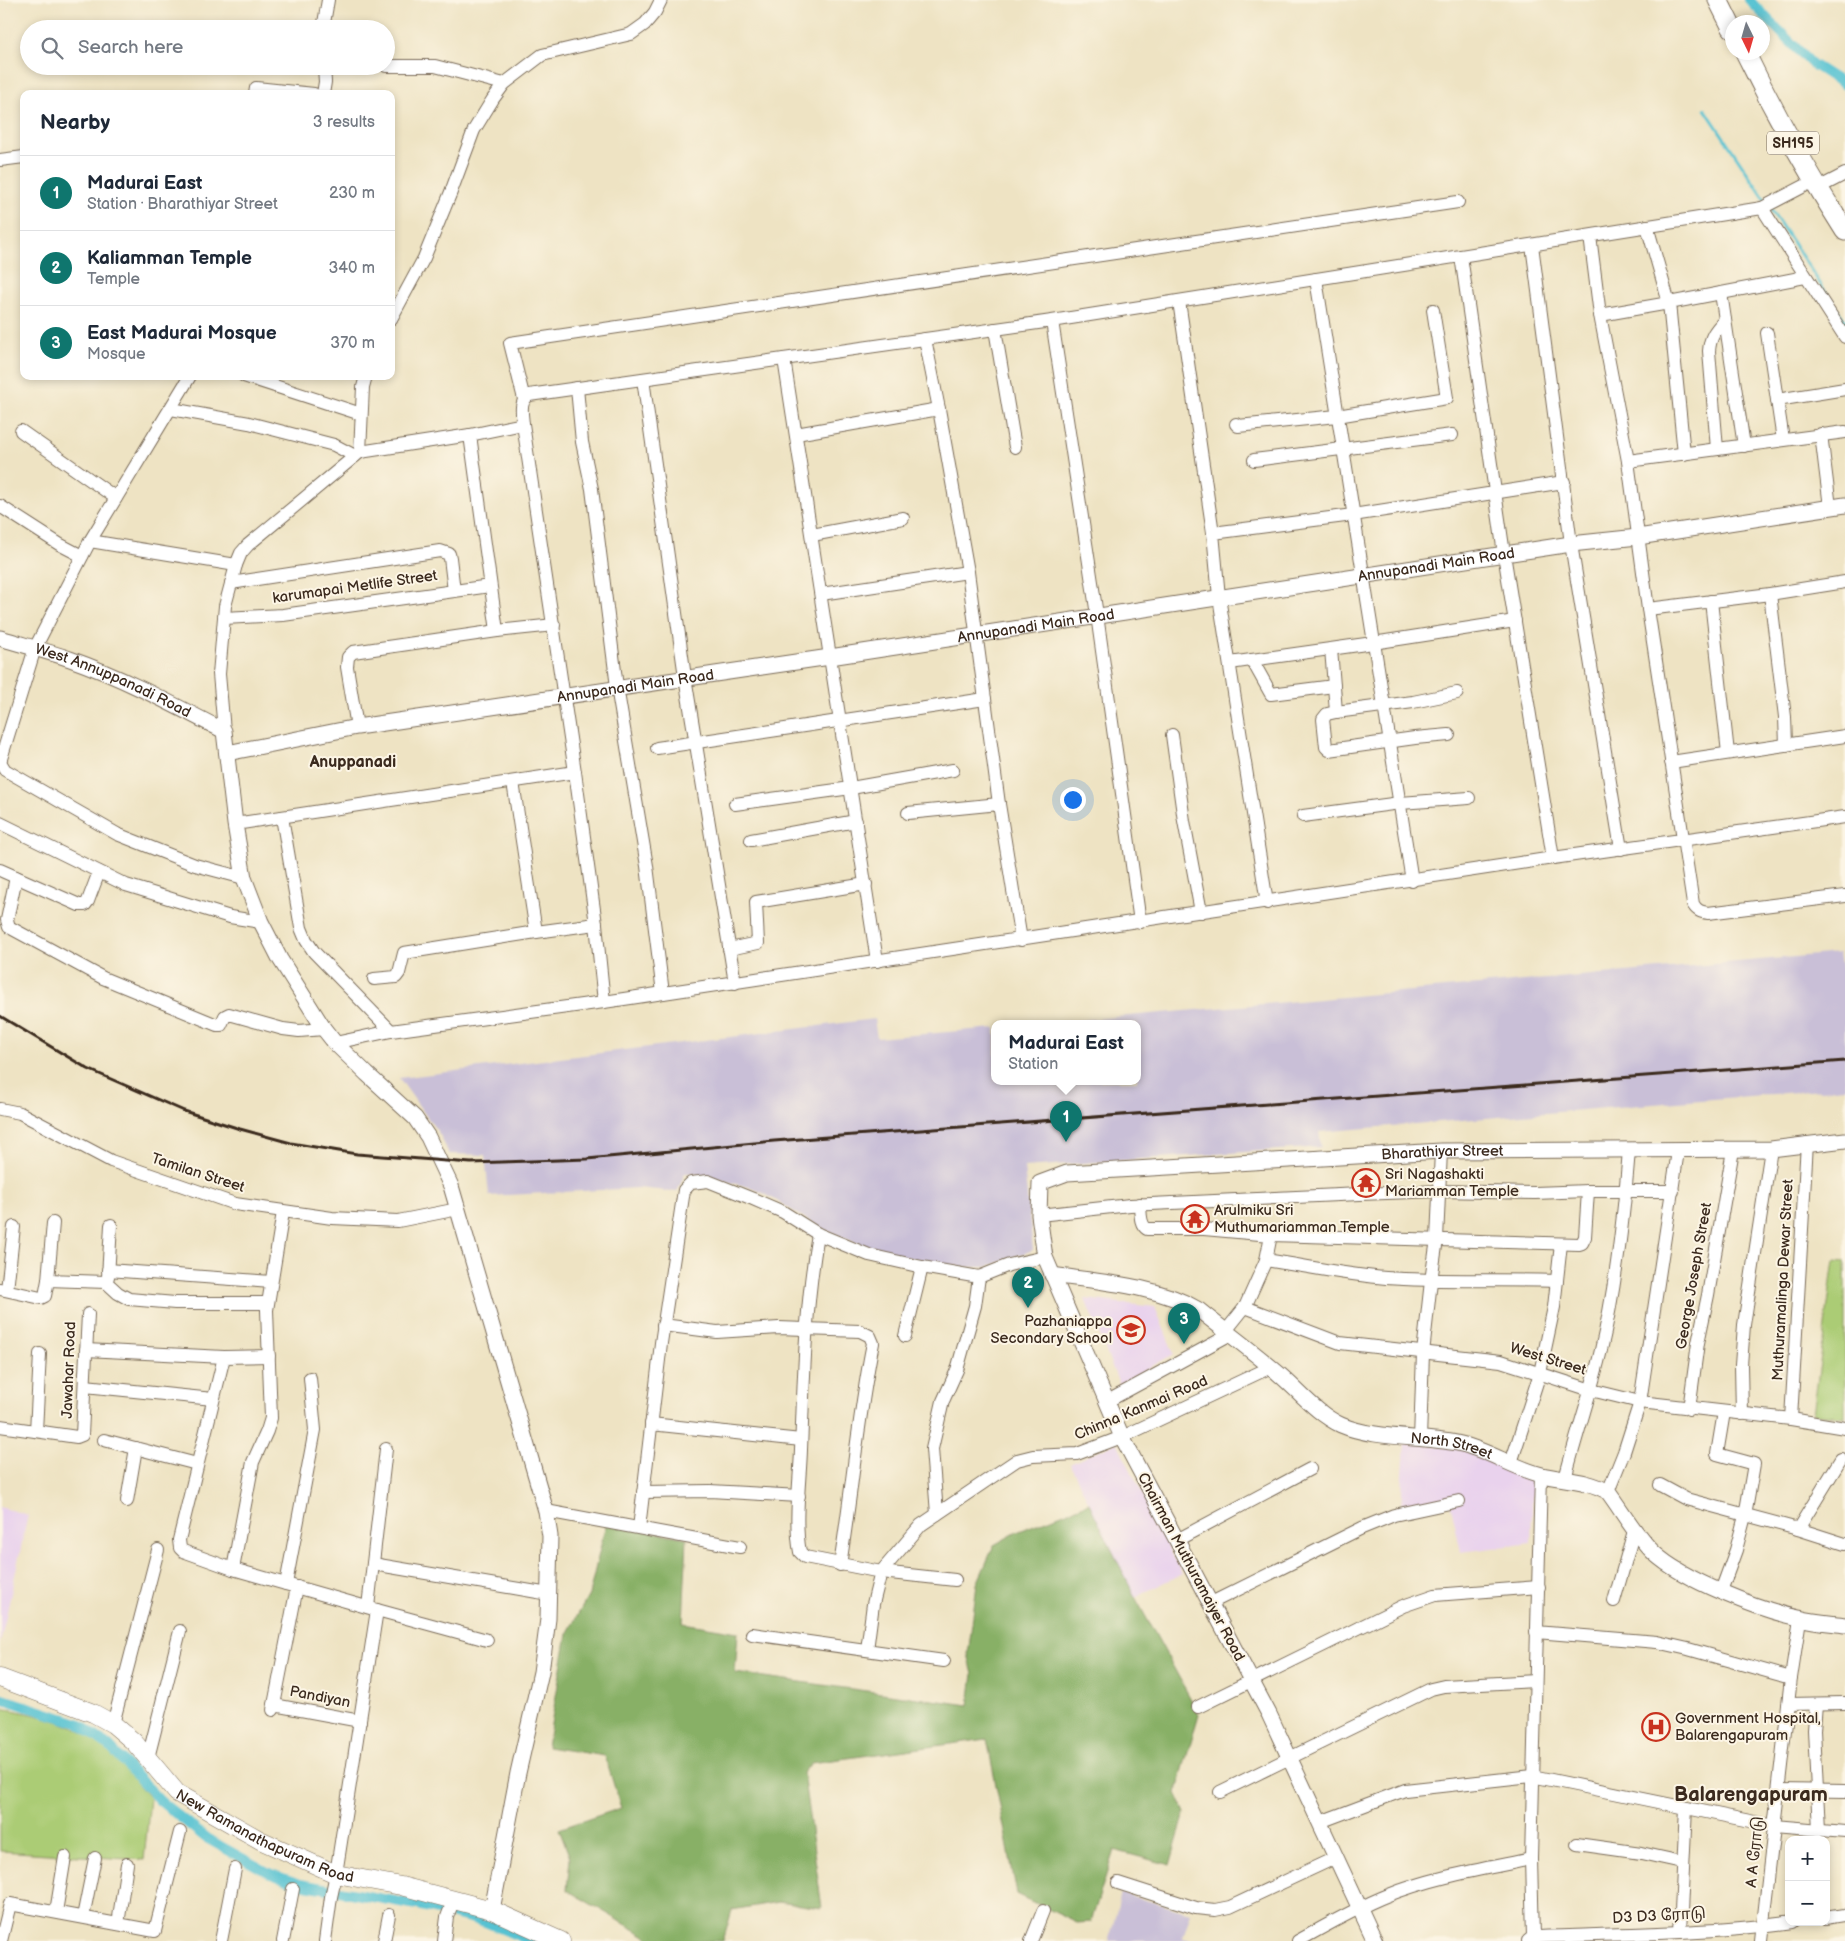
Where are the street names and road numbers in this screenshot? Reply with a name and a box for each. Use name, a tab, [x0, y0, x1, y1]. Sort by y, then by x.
road number: SH195	[1767, 132, 1819, 154]
street label: Annupanadi Main Road	[1356, 543, 1516, 586]
street label: karumapai Metlife Street	[271, 566, 439, 608]
street label: Annupanadi Main Road	[956, 604, 1116, 647]
street label: West Annuppanadi Road	[33, 639, 194, 722]
street label: Annupanadi Main Road	[556, 665, 715, 707]
street label: Bharathiyar Street	[1381, 1141, 1504, 1164]
street label: Tamilan Street	[149, 1149, 247, 1197]
street label: Muthuramalinga Dewar Street	[1768, 1178, 1798, 1381]
street label: George Joseph Street	[1672, 1201, 1716, 1351]
street label: Jawahar Road	[58, 1321, 80, 1419]
street label: West Street	[1508, 1338, 1589, 1380]
street label: Chinna Kanmai Road	[1071, 1371, 1211, 1445]
street label: North Street	[1410, 1428, 1496, 1464]
street label: Chairman Muthuramaiyer Road	[1133, 1469, 1249, 1665]
street label: Pandiyan	[288, 1682, 352, 1712]
street label: New Ramanathapuram Road	[173, 1785, 355, 1887]
street label: A A ரோடு	[1742, 1815, 1768, 1889]
street label: D3 D3 ரோடு	[1612, 1904, 1706, 1928]

